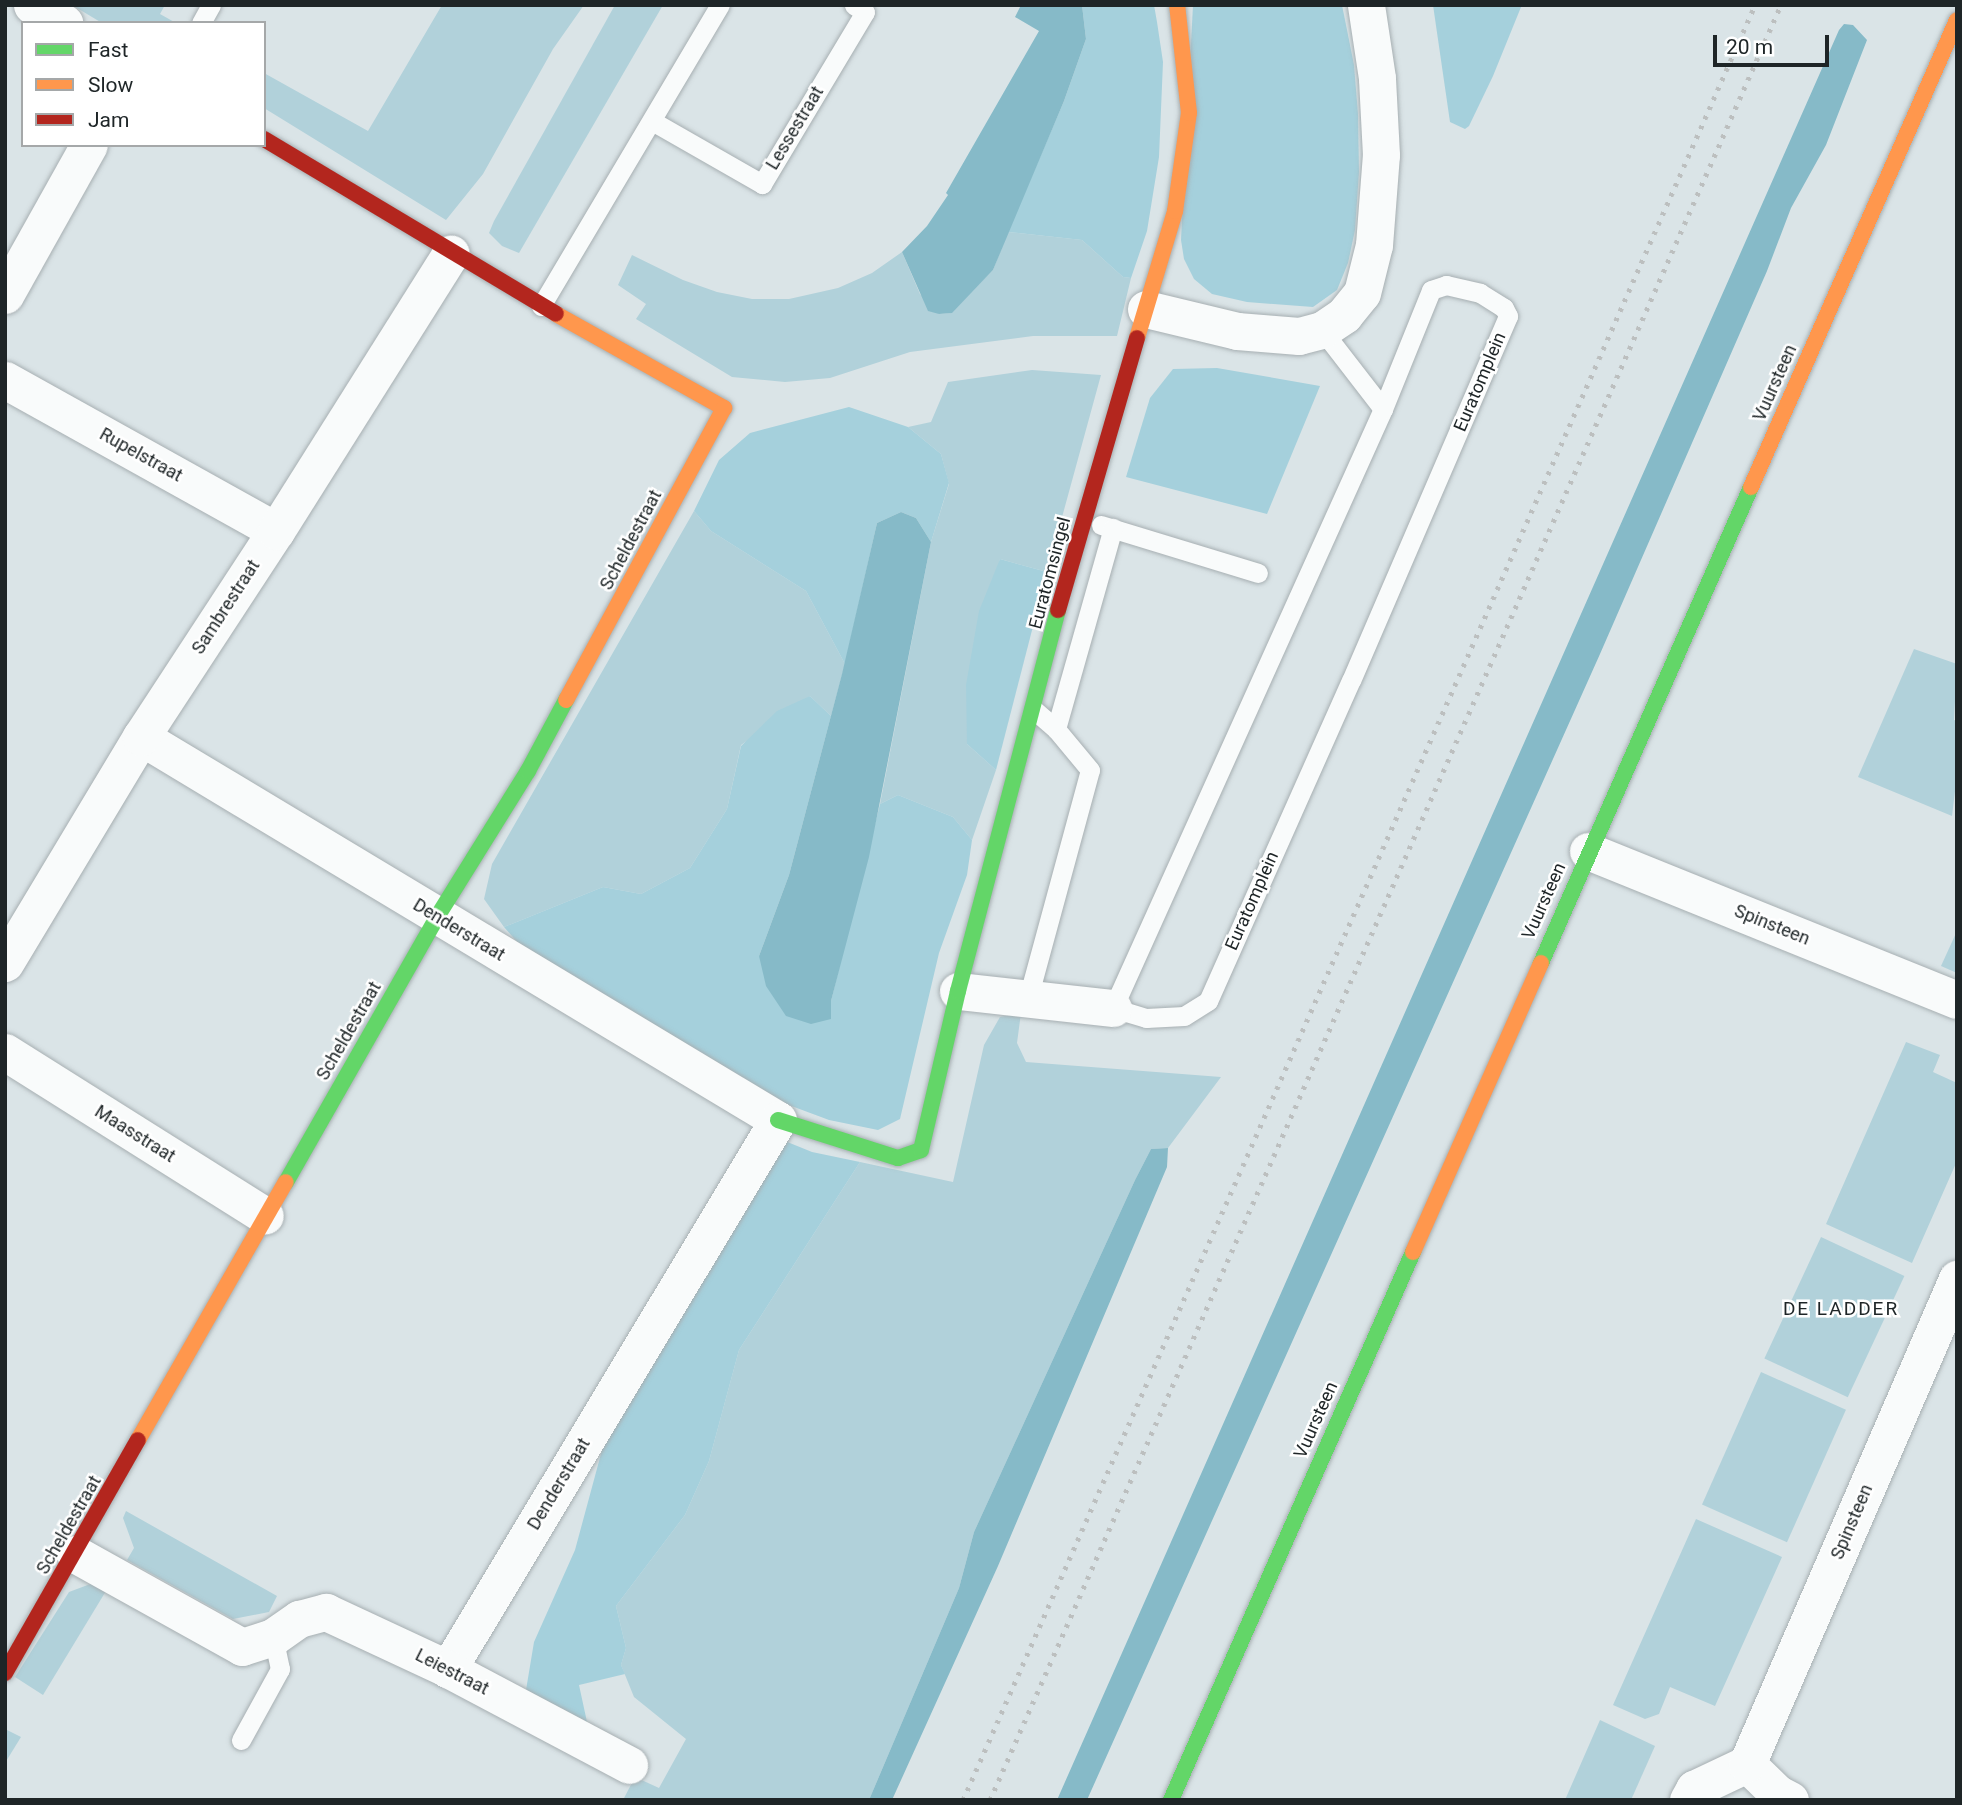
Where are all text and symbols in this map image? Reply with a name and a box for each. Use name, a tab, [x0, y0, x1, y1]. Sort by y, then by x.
legend	[21, 21, 266, 147]
scale bar	[1717, 21, 1832, 65]
text: 20 m	[1726, 35, 1773, 59]
text: Fast	[88, 38, 128, 62]
text: Slow	[88, 73, 133, 97]
street label: Lessestraat	[762, 82, 828, 174]
text: Jam	[88, 108, 129, 132]
street label: Euratomplein	[1449, 329, 1511, 435]
street label: Vuursteen	[1749, 341, 1801, 425]
street label: Rupelstraat	[96, 423, 186, 487]
street label: Scheldestraat	[596, 486, 666, 594]
street label: Euratomsingel	[1025, 515, 1075, 631]
street label: Sambrestraat	[187, 556, 265, 658]
street label: Euratomplein	[1221, 848, 1283, 954]
street label: Vuursteen	[1518, 859, 1570, 943]
street label: Denderstraat	[409, 894, 509, 966]
street label: Spinsteen	[1731, 900, 1813, 950]
street label: Scheldestraat	[312, 978, 386, 1084]
street label: Maasstraat	[91, 1101, 179, 1167]
district label: DE LADDER	[1784, 1298, 1898, 1320]
street label: Vuursteen	[1290, 1378, 1342, 1462]
street label: Denderstraat	[523, 1434, 595, 1534]
street label: Scheldestraat	[32, 1472, 106, 1578]
street label: Spinsteen	[1827, 1481, 1877, 1563]
street label: Leiestraat	[412, 1644, 492, 1700]

